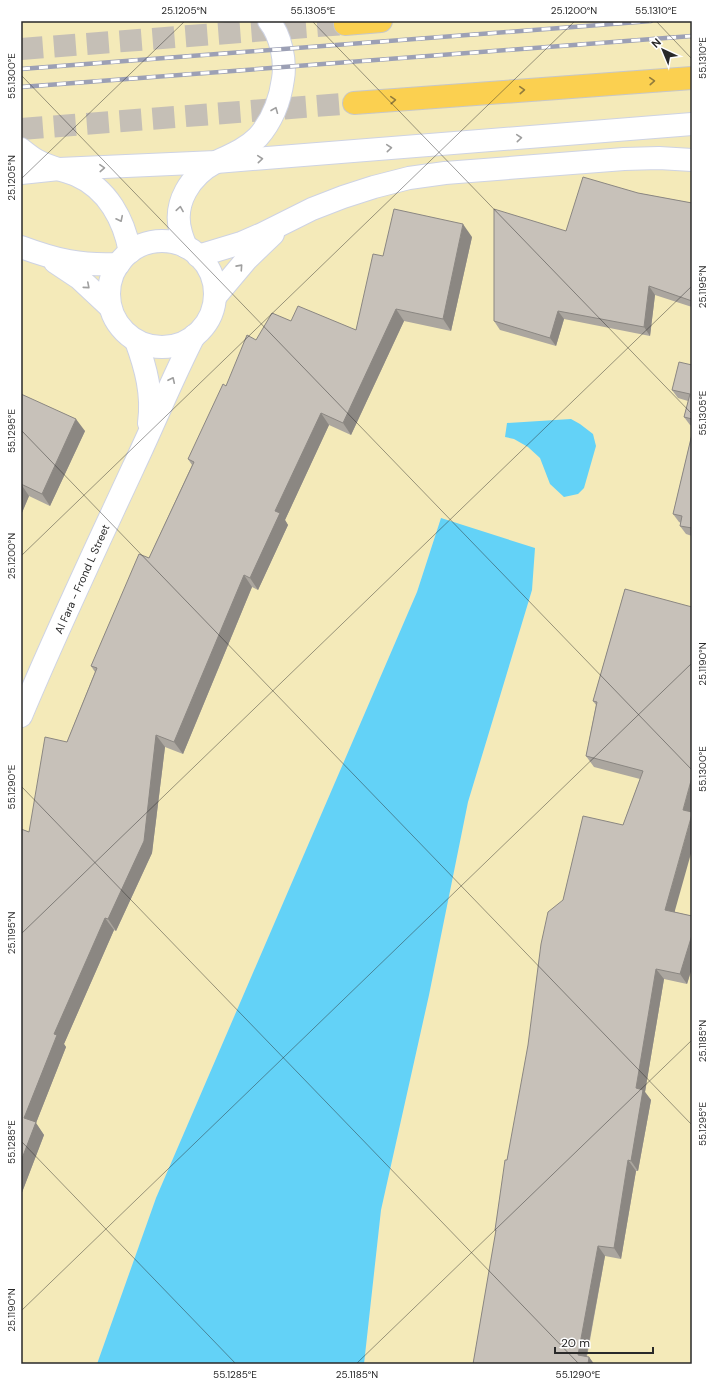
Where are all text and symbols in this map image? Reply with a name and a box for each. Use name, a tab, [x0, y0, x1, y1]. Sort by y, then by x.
text: 25.1205°N	[161, 4, 207, 17]
text: 55.1305°E	[291, 4, 336, 17]
text: 25.1200°N	[551, 4, 597, 17]
text: 55.1310°E	[635, 4, 677, 17]
north arrow	[643, 30, 683, 70]
text: N	[648, 35, 664, 51]
text: 55.1310°E	[696, 37, 709, 79]
text: 55.1300°E	[5, 53, 18, 99]
one-way arrow	[649, 76, 655, 85]
one-way arrow	[519, 86, 525, 95]
one-way arrow	[390, 96, 396, 105]
one-way arrow	[270, 107, 278, 115]
one-way arrow	[516, 134, 522, 143]
one-way arrow	[386, 144, 392, 153]
one-way arrow	[257, 154, 263, 163]
text: 25.1205°N	[5, 155, 18, 201]
one-way arrow	[99, 163, 105, 172]
one-way arrow	[175, 206, 184, 212]
one-way arrow	[115, 215, 123, 222]
one-way arrow	[235, 265, 242, 272]
text: 25.1195°N	[696, 266, 709, 308]
one-way arrow	[83, 281, 90, 288]
one-way arrow	[167, 377, 175, 385]
text: 55.1305°E	[696, 390, 709, 436]
text: 55.1295°E	[5, 409, 18, 453]
street label: Al Fara - Frond L Street	[52, 522, 112, 636]
text: 25.1200°N	[5, 533, 18, 579]
text: 25.1190°N	[696, 642, 709, 686]
text: 55.1300°E	[696, 746, 709, 792]
text: 55.1290°E	[5, 764, 18, 809]
text: 25.1195°N	[5, 912, 18, 954]
text: 25.1185°N	[696, 1020, 709, 1062]
text: 55.1295°E	[696, 1102, 709, 1146]
text: 55.1285°E	[5, 1120, 18, 1164]
text: 25.1190°N	[5, 1288, 18, 1332]
scale bar	[555, 1329, 653, 1355]
text: 20 m	[561, 1335, 590, 1351]
text: 55.1285°E	[213, 1368, 257, 1381]
text: 25.1185°N	[336, 1368, 378, 1381]
text: 55.1290°E	[556, 1368, 601, 1381]

